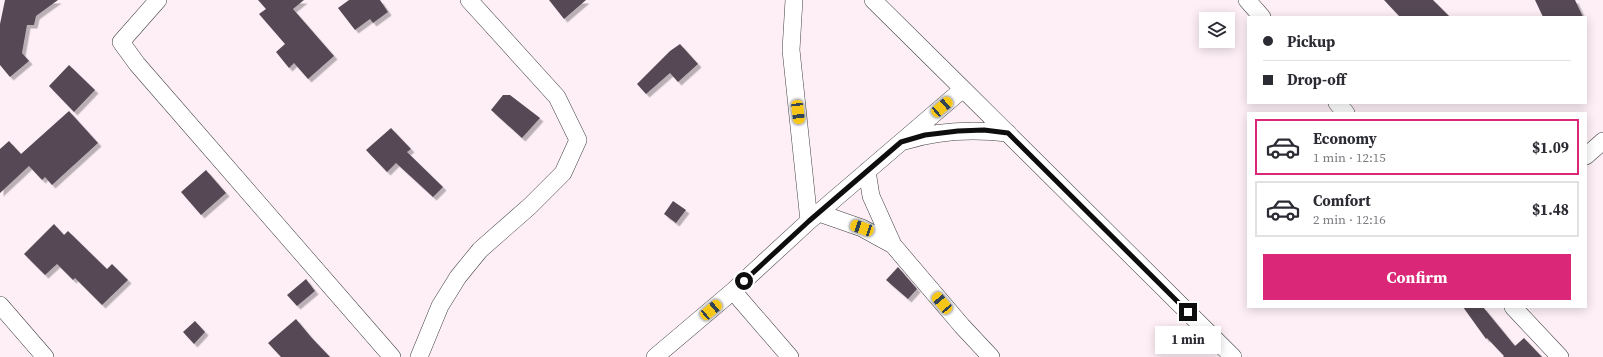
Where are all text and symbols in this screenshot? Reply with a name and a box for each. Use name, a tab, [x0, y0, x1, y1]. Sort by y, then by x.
map controls	[1199, 12, 1235, 48]
button: layers	[1199, 12, 1235, 48]
text: Pickup	[1287, 31, 1335, 52]
text: Drop-off	[1287, 69, 1346, 90]
car	[929, 95, 955, 119]
car	[791, 99, 805, 125]
text: Economy	[1313, 128, 1377, 149]
icon: car	[1265, 129, 1301, 165]
text: $1.09	[1532, 137, 1569, 158]
text: 1 min · 12:15	[1313, 149, 1386, 166]
text: Comfort	[1313, 190, 1371, 211]
icon: car	[1265, 191, 1301, 227]
text: $1.48	[1532, 199, 1569, 220]
text: 2 min · 12:16	[1313, 211, 1386, 228]
car	[849, 218, 875, 238]
button: Confirm	[1263, 254, 1571, 300]
route start	[735, 272, 753, 290]
car	[930, 290, 954, 316]
car	[698, 298, 724, 322]
route end	[1179, 303, 1197, 321]
callout: 1 min	[1155, 326, 1221, 354]
text: 1 min	[1171, 331, 1205, 348]

